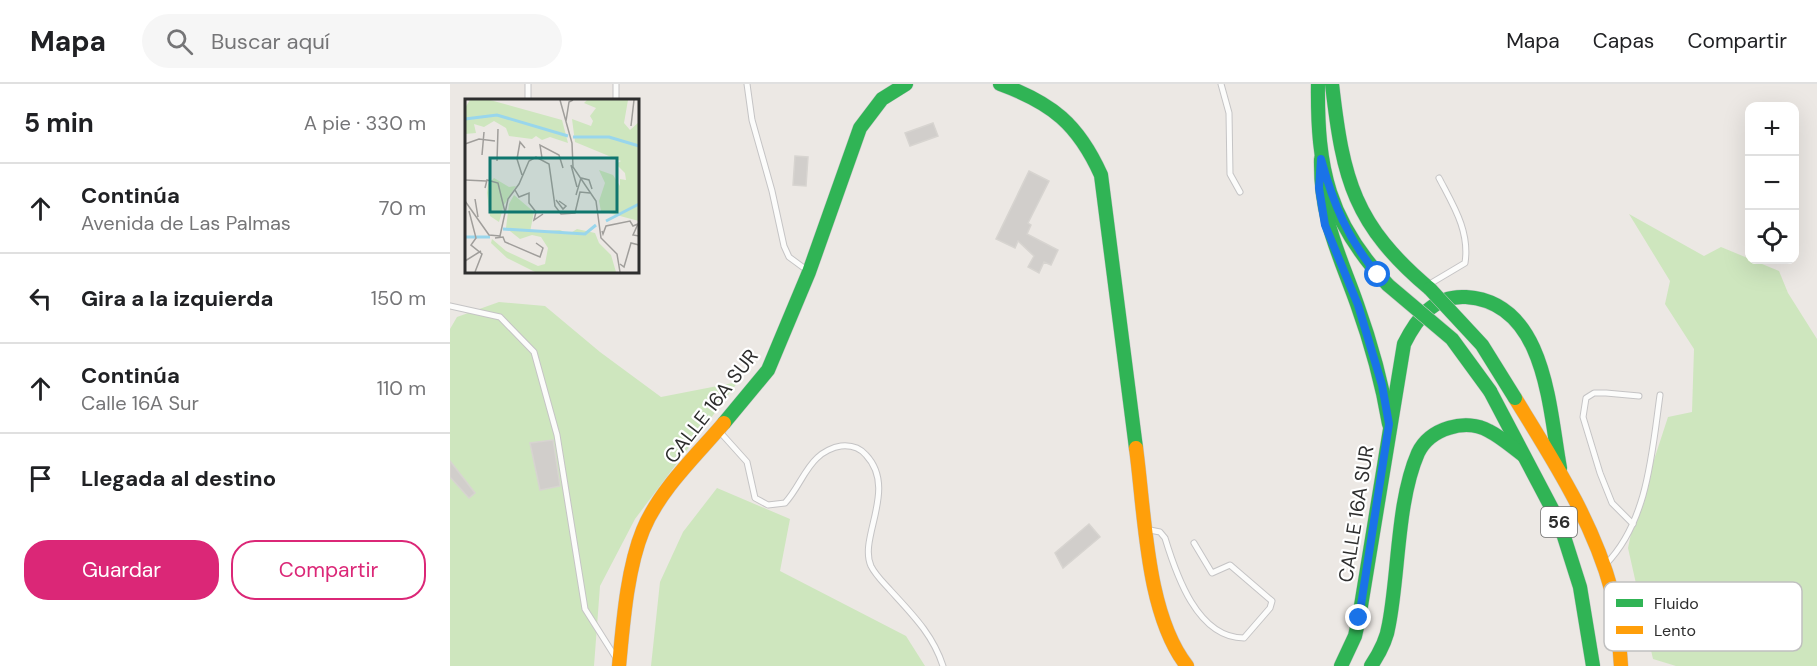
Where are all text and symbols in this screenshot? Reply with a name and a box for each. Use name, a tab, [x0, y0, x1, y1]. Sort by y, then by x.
search box	[142, 14, 562, 68]
text: Mapa	[30, 23, 106, 60]
icon: search	[163, 25, 196, 58]
text: Buscar aquí	[211, 27, 330, 56]
text: Mapa	[1506, 27, 1560, 55]
text: Capas	[1593, 27, 1654, 55]
text: Compartir	[1687, 27, 1787, 55]
inset map	[465, 99, 639, 273]
map controls	[1745, 102, 1799, 264]
button: +	[1745, 102, 1799, 156]
text: 5 min	[24, 106, 94, 140]
text: A pie · 330 m	[304, 110, 426, 136]
button: −	[1745, 156, 1799, 210]
text: Continúa	[81, 181, 180, 210]
icon: ahead	[24, 192, 57, 225]
text: 70 m	[379, 195, 426, 221]
text: Avenida de Las Palmas	[81, 210, 291, 236]
button: locate	[1745, 210, 1799, 264]
route start	[1364, 261, 1390, 287]
icon: left	[24, 282, 57, 315]
text: Gira a la izquierda	[81, 284, 273, 313]
text: 150 m	[371, 285, 426, 311]
street label: CALLE 16A SUR	[658, 344, 764, 468]
text: Continúa	[81, 361, 180, 390]
icon: ahead	[24, 372, 57, 405]
text: 110 m	[377, 375, 426, 401]
text: Calle 16A Sur	[81, 390, 199, 416]
street label: CALLE 16A SUR	[1332, 444, 1380, 584]
icon: arrive	[24, 462, 57, 495]
text: Llegada al destino	[81, 464, 276, 493]
road number: 56	[1541, 507, 1577, 537]
button: Guardar	[24, 540, 219, 600]
button: Compartir	[231, 540, 426, 600]
legend	[1604, 582, 1802, 651]
text: Fluido	[1654, 593, 1699, 614]
route end	[1345, 604, 1371, 630]
text: Lento	[1654, 620, 1696, 641]

